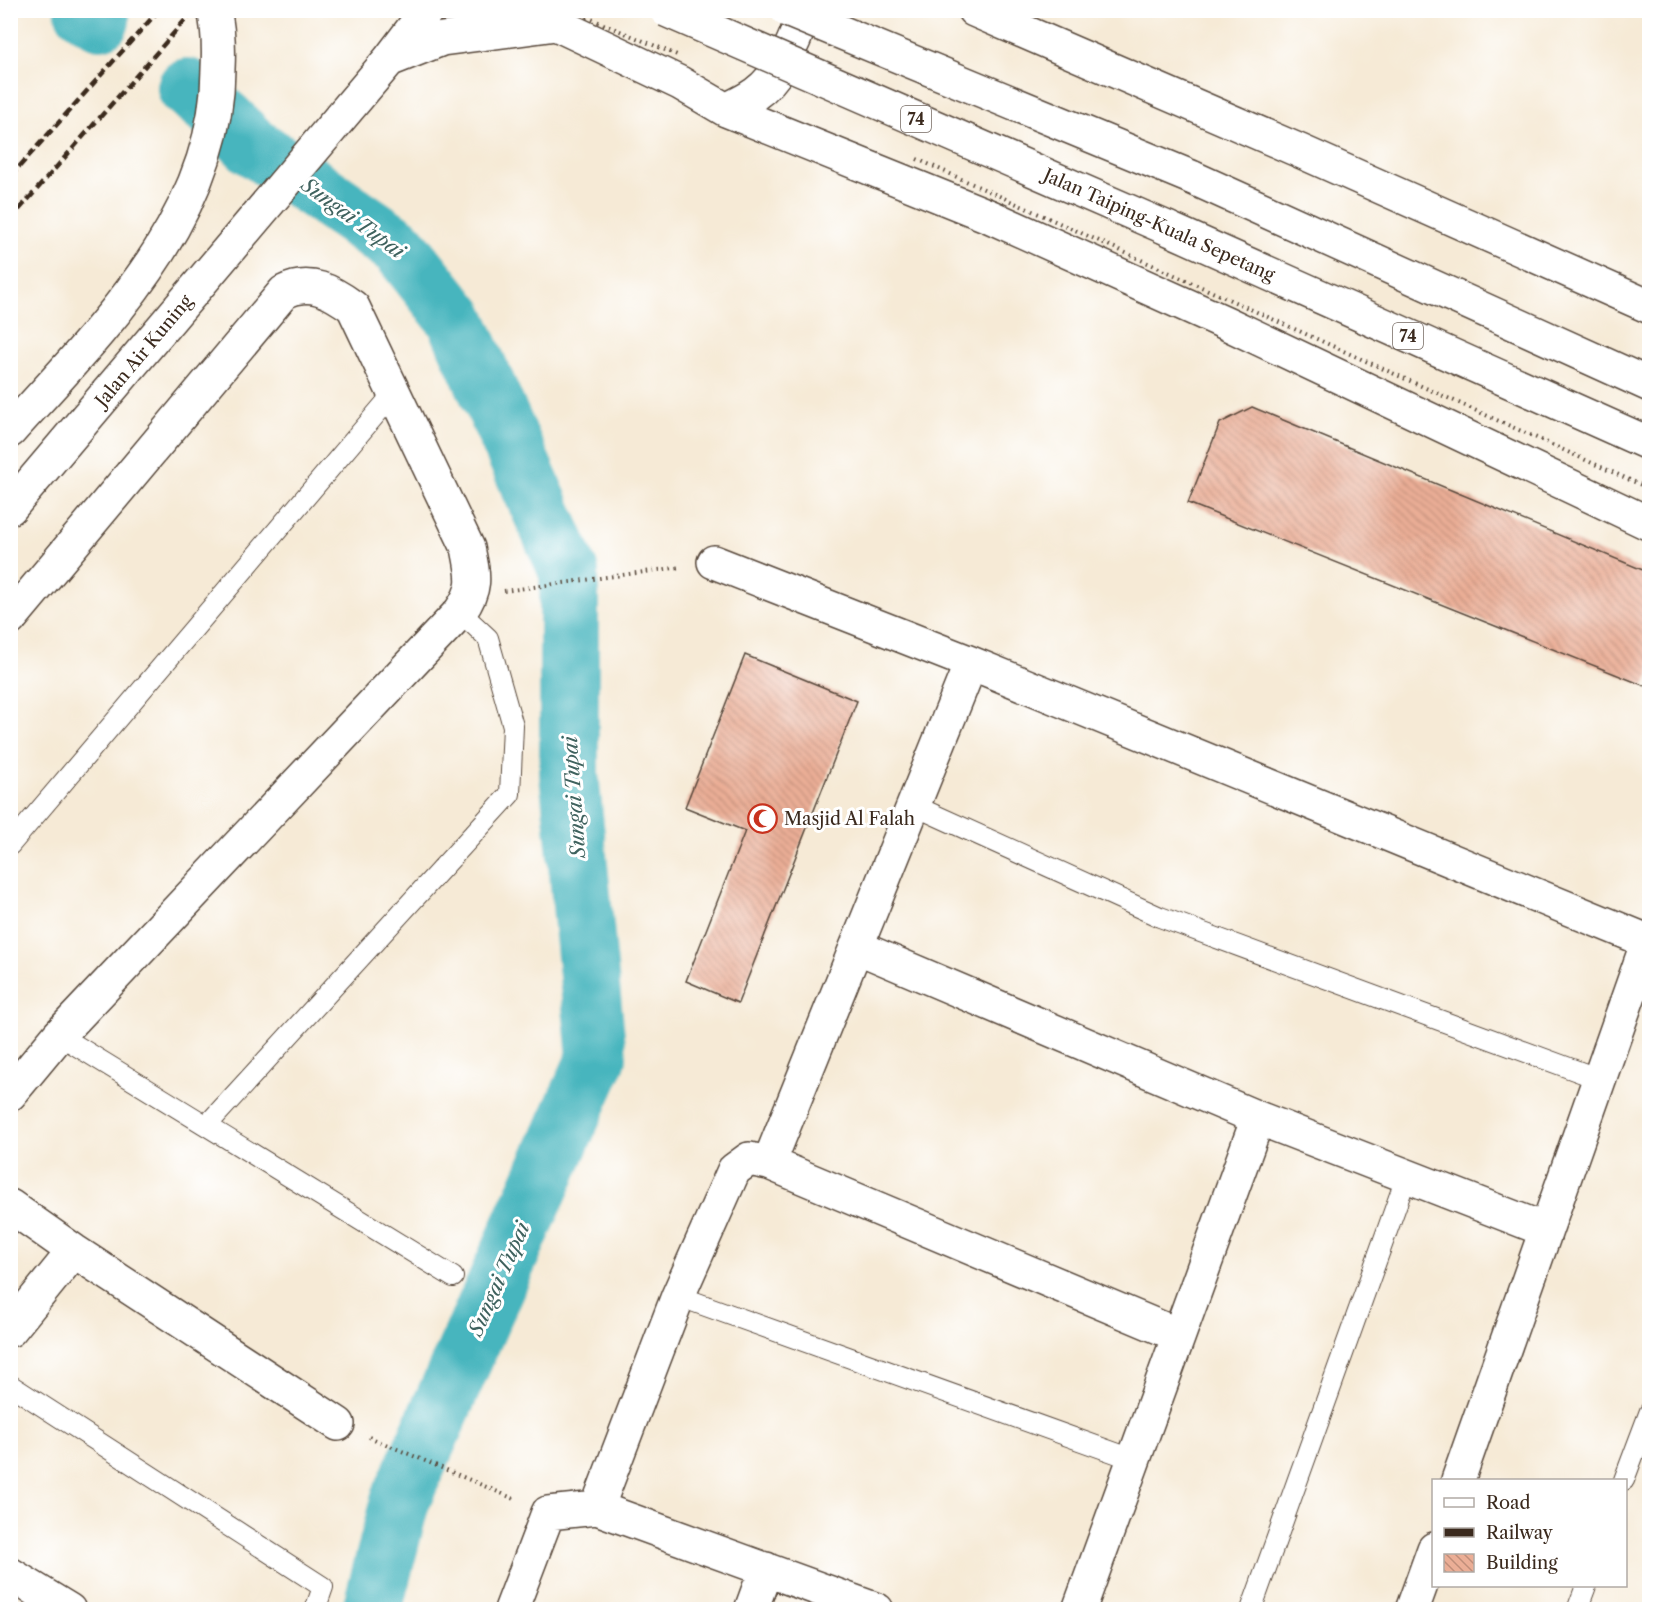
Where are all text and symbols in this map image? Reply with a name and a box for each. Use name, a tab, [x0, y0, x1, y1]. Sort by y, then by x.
road number: 74	[901, 106, 931, 132]
street label: Jalan Taiping-Kuala Sepetang	[1037, 163, 1279, 286]
water label: Sungai Tupai	[296, 172, 411, 264]
street label: Jalan Air Kuning	[89, 290, 197, 414]
road number: 74	[1393, 323, 1423, 349]
water label: Sungai Tupai	[558, 734, 590, 859]
mosque icon: Masjid Al Falah	[747, 803, 779, 835]
place label: Masjid Al Falah	[784, 808, 915, 830]
water label: Sungai Tupai	[463, 1217, 535, 1340]
legend	[1432, 1479, 1627, 1587]
text: Road	[1486, 1492, 1531, 1514]
text: Railway	[1486, 1522, 1554, 1544]
text: Building	[1486, 1552, 1558, 1574]

